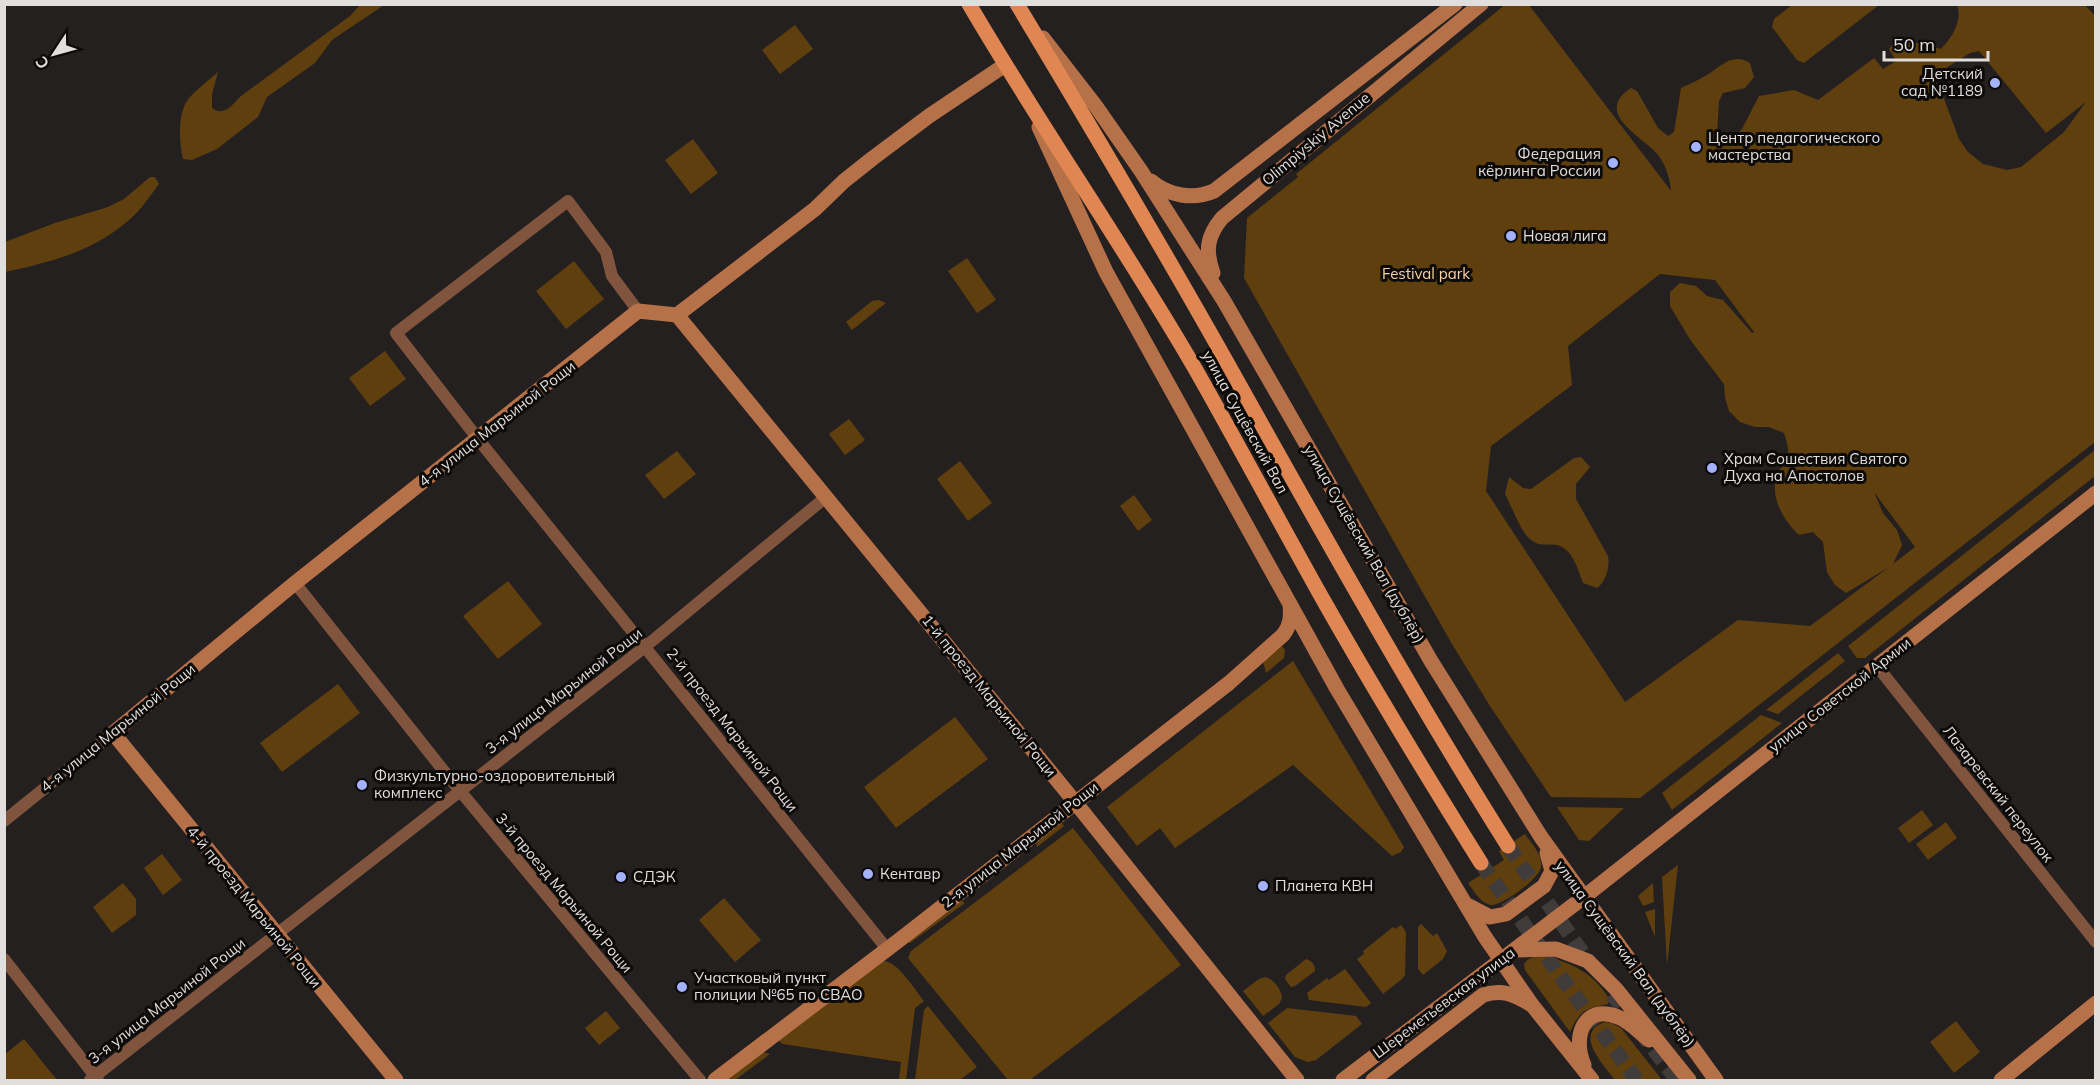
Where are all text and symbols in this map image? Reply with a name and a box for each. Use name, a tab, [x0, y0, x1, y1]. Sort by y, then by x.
north arrow	[24, 24, 84, 84]
scale bar	[1884, 24, 1988, 62]
text: 50 m	[1893, 33, 1935, 56]
text: С	[31, 52, 53, 73]
place label: Детский сад №1189	[1901, 64, 1983, 100]
marker: Детский сад №1189	[1988, 76, 2002, 90]
street label: Olimpiyskiy Avenue	[1258, 88, 1374, 189]
place label: Центр педагогического мастерства	[1708, 128, 1880, 164]
marker: Центр педагогического мастерства	[1689, 140, 1703, 154]
place label: Федерация кёрлинга России	[1478, 144, 1601, 180]
marker: Федерация кёрлинга России	[1606, 156, 1620, 170]
place label: Новая лига	[1523, 226, 1606, 245]
marker: Новая лига	[1504, 229, 1518, 243]
park label: Festival park	[1382, 264, 1470, 283]
street label: улица Сущёвский Вал	[1198, 347, 1293, 497]
street label: 4-я улица Марьиной Рощи	[414, 356, 579, 491]
street label: улица Сущёвский Вал (дублёр)	[1300, 441, 1429, 646]
place label: Храм Сошествия Святого Духа на Апостолов	[1724, 449, 1907, 485]
marker: Храм Сошествия Святого Духа на Апостолов	[1705, 461, 1719, 475]
street label: 1-й проезд Марьиной Рощи	[918, 611, 1061, 780]
street label: 3-я улица Марьиной Рощи	[481, 623, 646, 758]
street label: улица Советской Армии	[1765, 633, 1915, 756]
street label: 2-й проезд Марьиной Рощи	[662, 644, 802, 815]
street label: 4-я улица Марьиной Рощи	[36, 659, 199, 796]
street label: Лазаревский переулок	[1939, 721, 2058, 867]
place label: Физкультурно-оздоровительный комплекс	[374, 766, 615, 802]
street label: 2-я улица Марьиной Рощи	[937, 777, 1102, 912]
marker: Физкультурно-оздоровительный комплекс	[355, 778, 369, 792]
street label: 3-й проезд Марьиной Рощи	[492, 809, 637, 976]
street label: 4-й проезд Марьиной Рощи	[183, 822, 326, 991]
street label: улица Сущёвский Вал (дублёр)	[1551, 857, 1700, 1051]
place label: Кентавр	[880, 864, 941, 883]
place label: СДЭК	[633, 867, 676, 886]
marker: Кентавр	[861, 867, 875, 881]
marker: СДЭК	[614, 870, 628, 884]
place label: Планета КВН	[1275, 876, 1373, 895]
marker: Планета КВН	[1256, 879, 1270, 893]
street label: 3-я улица Марьиной Рощи	[84, 933, 249, 1068]
street label: Шереметьевская улица	[1369, 943, 1518, 1062]
place label: Участковый пункт полиции №65 по СВАО	[693, 968, 862, 1004]
marker: Участковый пункт полиции №65 по СВАО	[675, 980, 689, 994]

